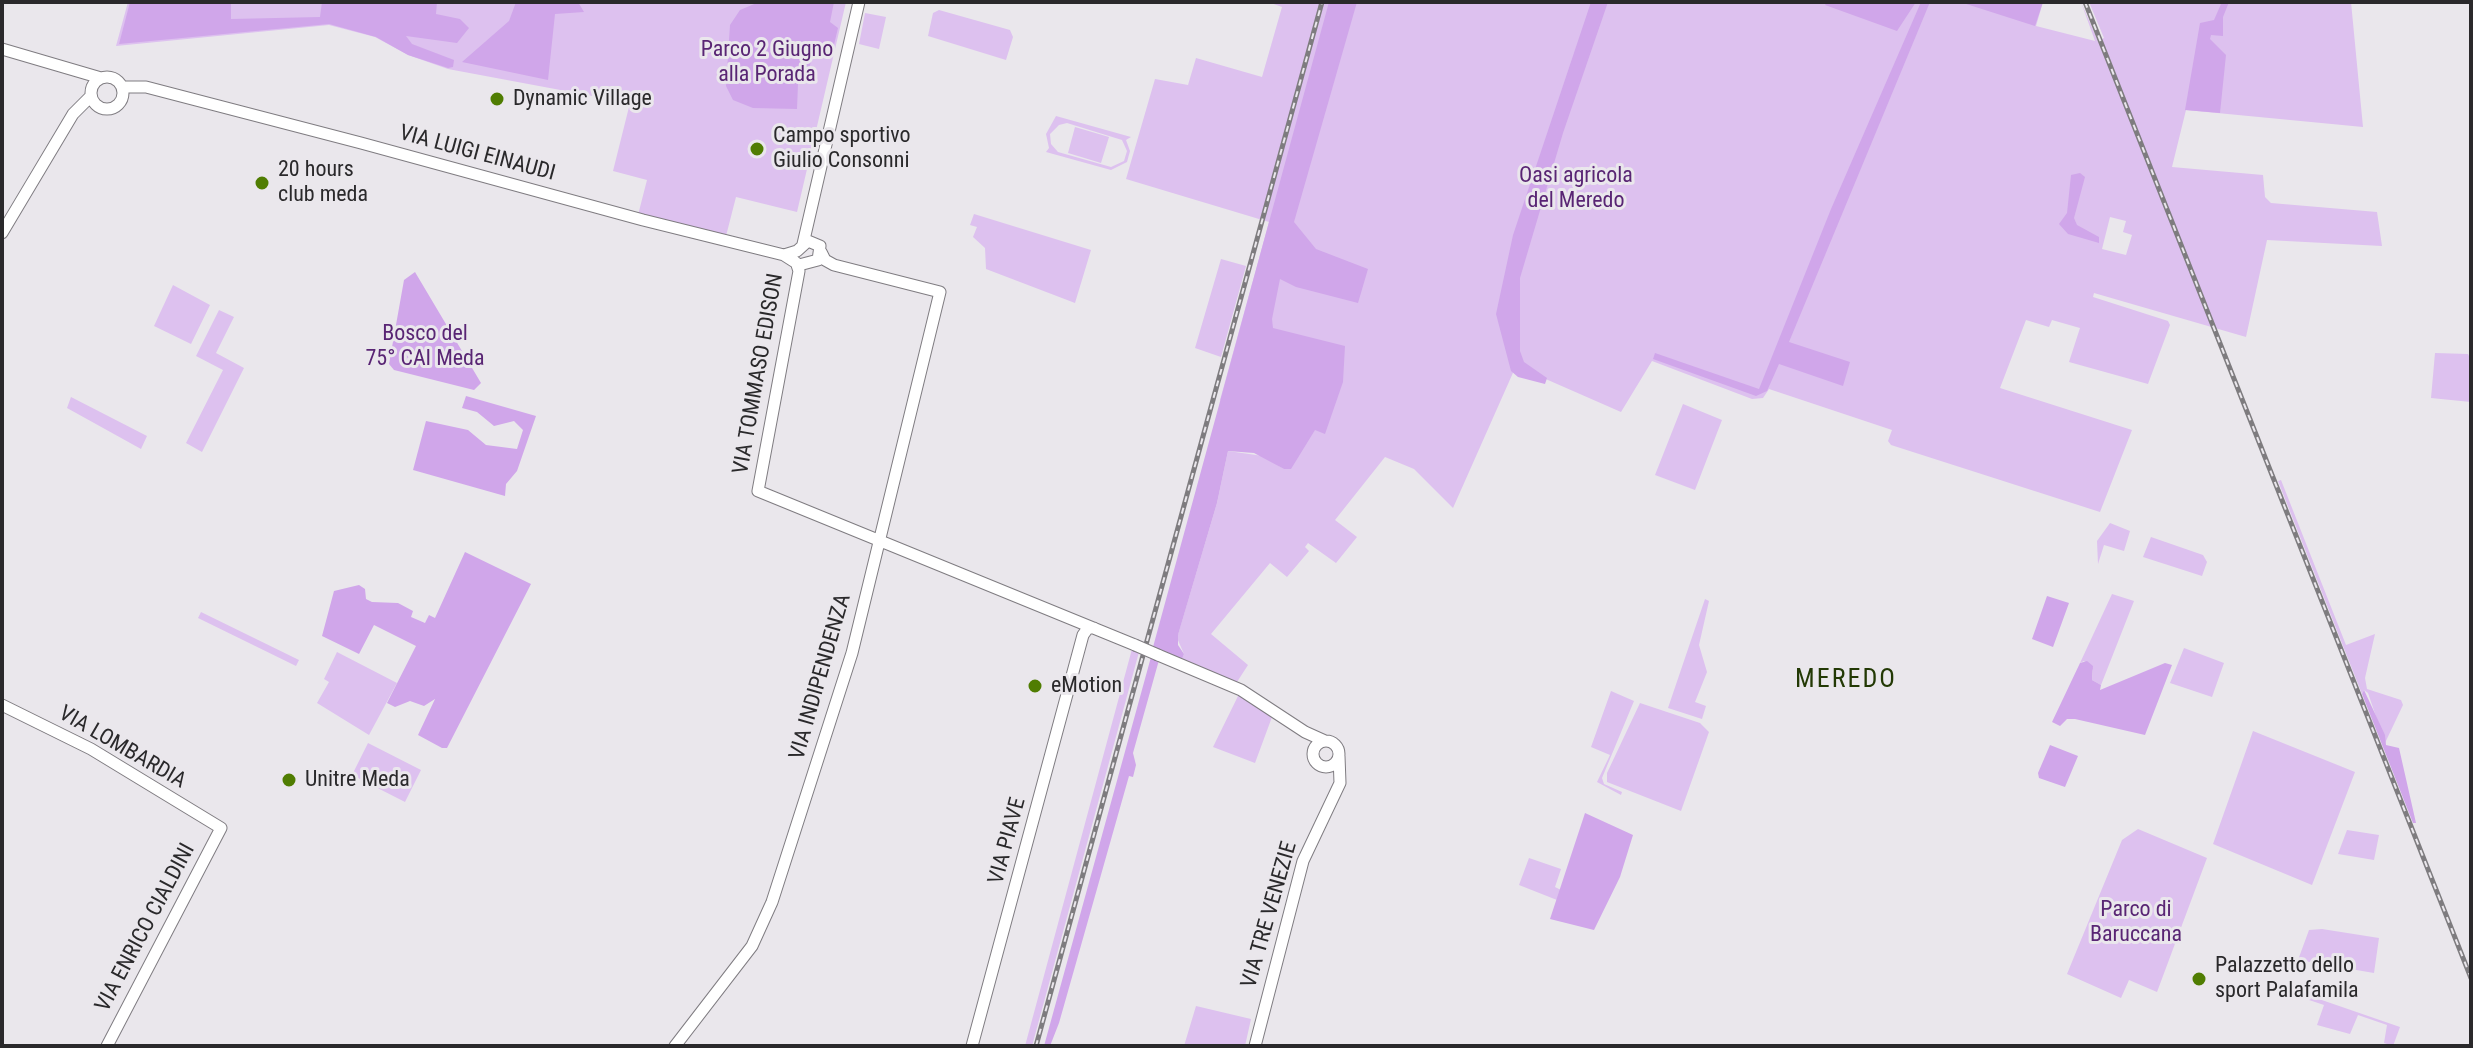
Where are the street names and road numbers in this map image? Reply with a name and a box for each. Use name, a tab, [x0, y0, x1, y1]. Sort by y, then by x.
street label: VIA LUIGI EINAUDI	[396, 121, 558, 187]
street label: VIA TOMMASO EDISON	[728, 272, 790, 476]
street label: VIA INDIPENDENZA	[785, 591, 857, 763]
street label: VIA LOMBARDIA	[54, 701, 190, 795]
street label: VIA PIAVE	[984, 795, 1032, 887]
street label: VIA ENRICO CIALDINI	[91, 839, 201, 1017]
street label: VIA TRE VENEZIE	[1237, 839, 1303, 991]

